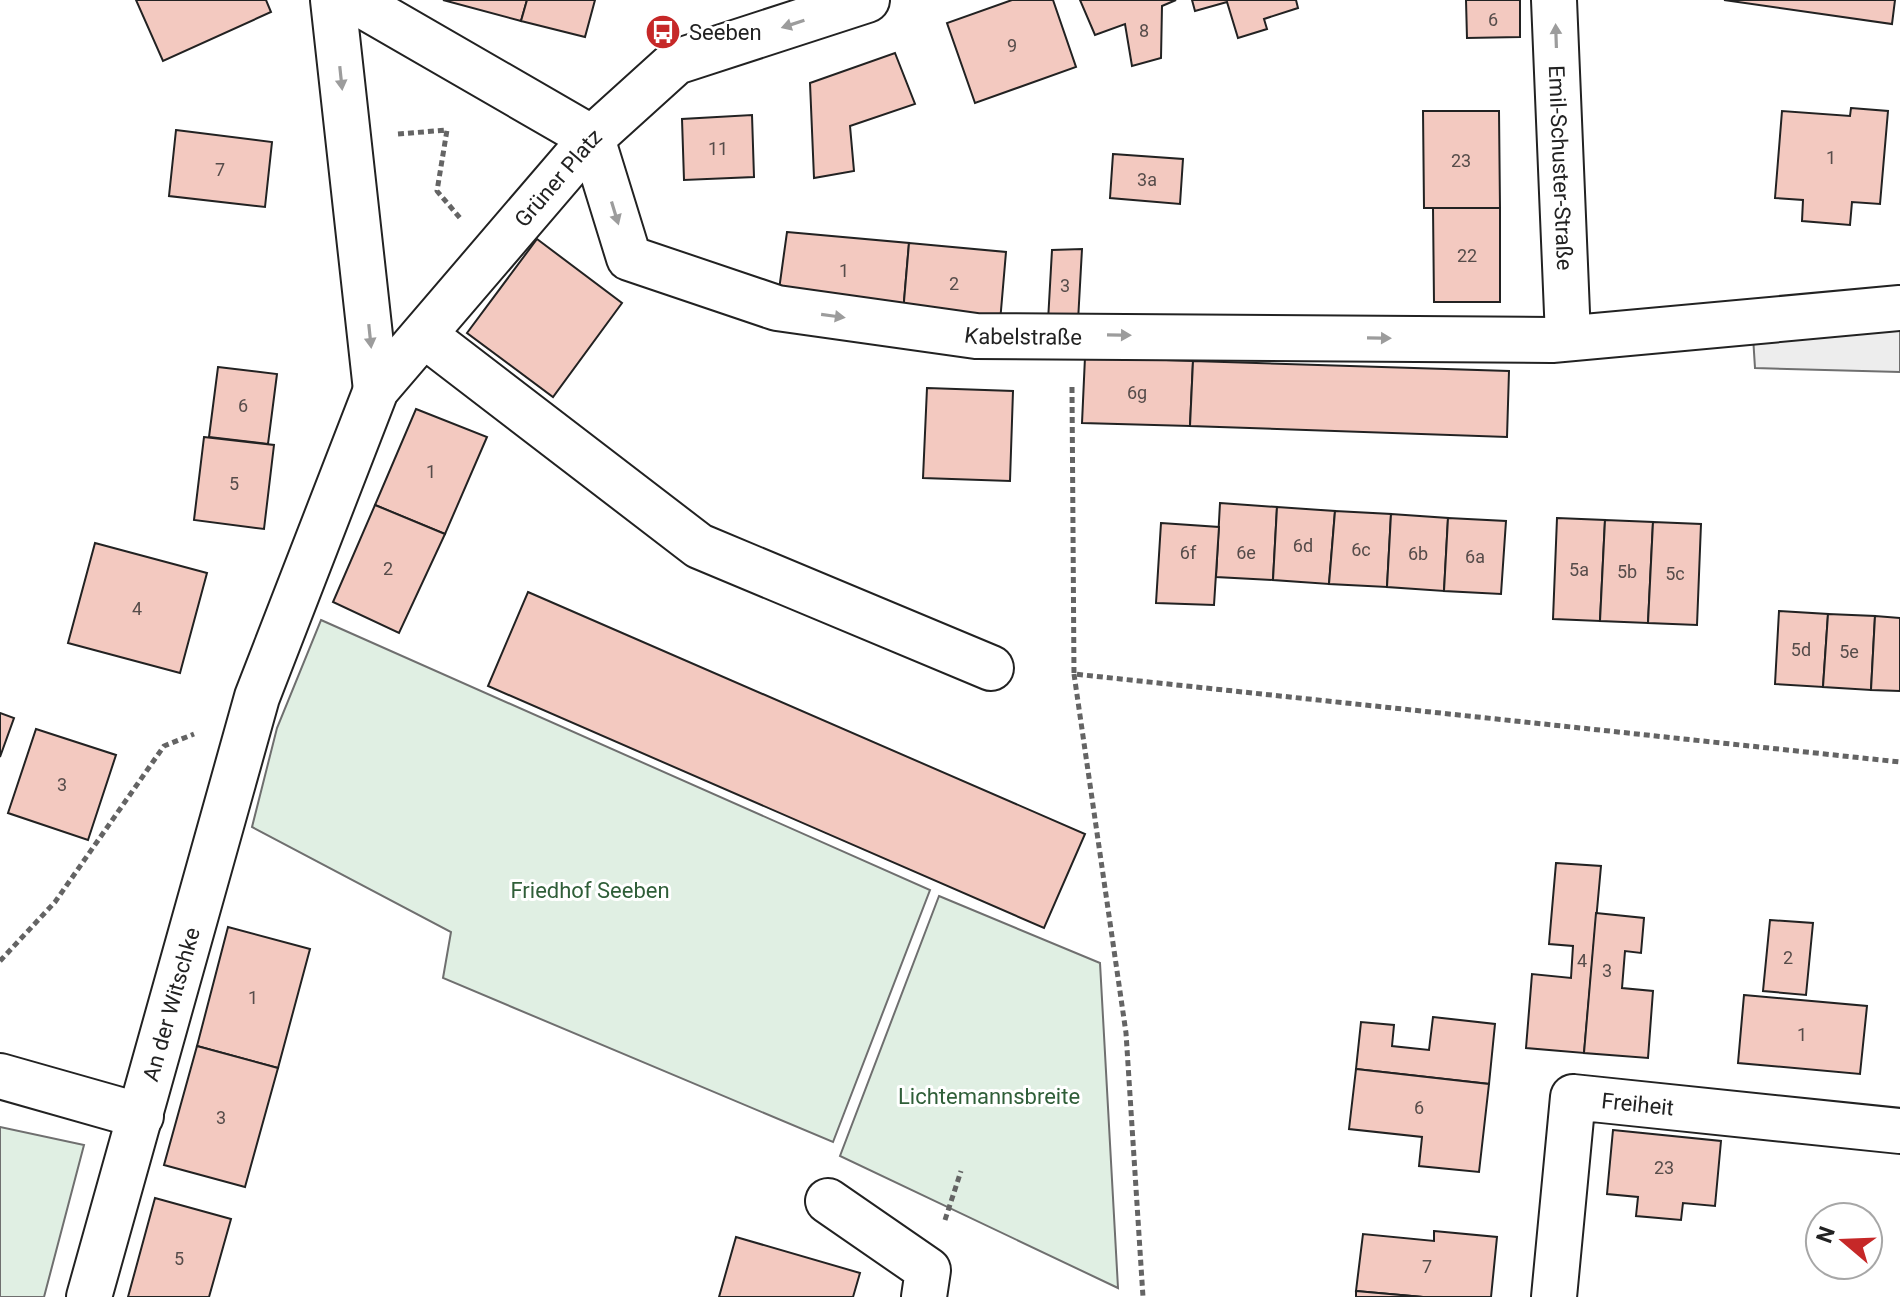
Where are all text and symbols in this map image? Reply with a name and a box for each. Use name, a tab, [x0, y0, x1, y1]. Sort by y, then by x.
house number: 6	[1488, 9, 1498, 30]
bus stop icon: Seeben	[644, 13, 682, 51]
one-way arrow	[781, 18, 805, 31]
place label: Seeben	[689, 20, 762, 45]
house number: 8	[1139, 20, 1149, 41]
one-way arrow	[1549, 23, 1562, 48]
house number: 9	[1007, 35, 1017, 56]
one-way arrow	[335, 65, 348, 90]
street label: Emil-Schuster-Straße	[1544, 65, 1578, 271]
street label: Grüner Platz	[509, 123, 606, 232]
house number: 11	[708, 138, 728, 159]
house number: 1	[1826, 147, 1836, 168]
house number: 23	[1451, 150, 1471, 171]
house number: 7	[215, 159, 225, 180]
house number: 3a	[1137, 169, 1157, 190]
one-way arrow	[609, 201, 622, 225]
house number: 22	[1457, 245, 1477, 266]
house number: 1	[839, 260, 849, 281]
house number: 2	[949, 273, 959, 294]
house number: 3	[1060, 275, 1070, 296]
one-way arrow	[821, 310, 846, 323]
street label: Kabelstraße	[963, 322, 1082, 349]
one-way arrow	[363, 324, 376, 349]
one-way arrow	[1107, 329, 1132, 341]
one-way arrow	[1367, 332, 1392, 344]
house number: 6g	[1127, 382, 1147, 403]
house number: 6	[238, 395, 248, 416]
house number: 1	[426, 461, 436, 482]
house number: 5	[229, 473, 239, 494]
house number: 6d	[1293, 535, 1313, 556]
house number: 6c	[1351, 539, 1371, 560]
house number: 6f	[1180, 542, 1197, 563]
house number: 6e	[1236, 542, 1256, 563]
house number: 6b	[1408, 543, 1428, 564]
house number: 6a	[1465, 546, 1485, 567]
house number: 2	[383, 558, 393, 579]
house number: 5a	[1569, 559, 1589, 580]
house number: 5b	[1617, 561, 1637, 582]
house number: 5c	[1665, 563, 1685, 584]
house number: 4	[132, 598, 142, 619]
house number: 5d	[1791, 639, 1811, 660]
house number: 5e	[1839, 641, 1859, 662]
house number: 3	[57, 774, 67, 795]
park label: Friedhof Seeben	[510, 878, 670, 903]
street label: An der Witschke	[138, 924, 204, 1084]
house number: 2	[1783, 947, 1793, 968]
house number: 4	[1577, 950, 1587, 971]
house number: 3	[1602, 960, 1612, 981]
house number: 1	[248, 987, 258, 1008]
house number: 1	[1797, 1024, 1807, 1045]
park label: Lichtemannsbreite	[898, 1084, 1080, 1109]
street label: Freiheit	[1600, 1088, 1675, 1120]
house number: 6	[1414, 1097, 1424, 1118]
house number: 3	[216, 1107, 226, 1128]
house number: 23	[1654, 1157, 1674, 1178]
north arrow	[1804, 1201, 1884, 1281]
text: N	[1811, 1223, 1840, 1246]
house number: 5	[174, 1248, 184, 1269]
house number: 7	[1422, 1256, 1432, 1277]

